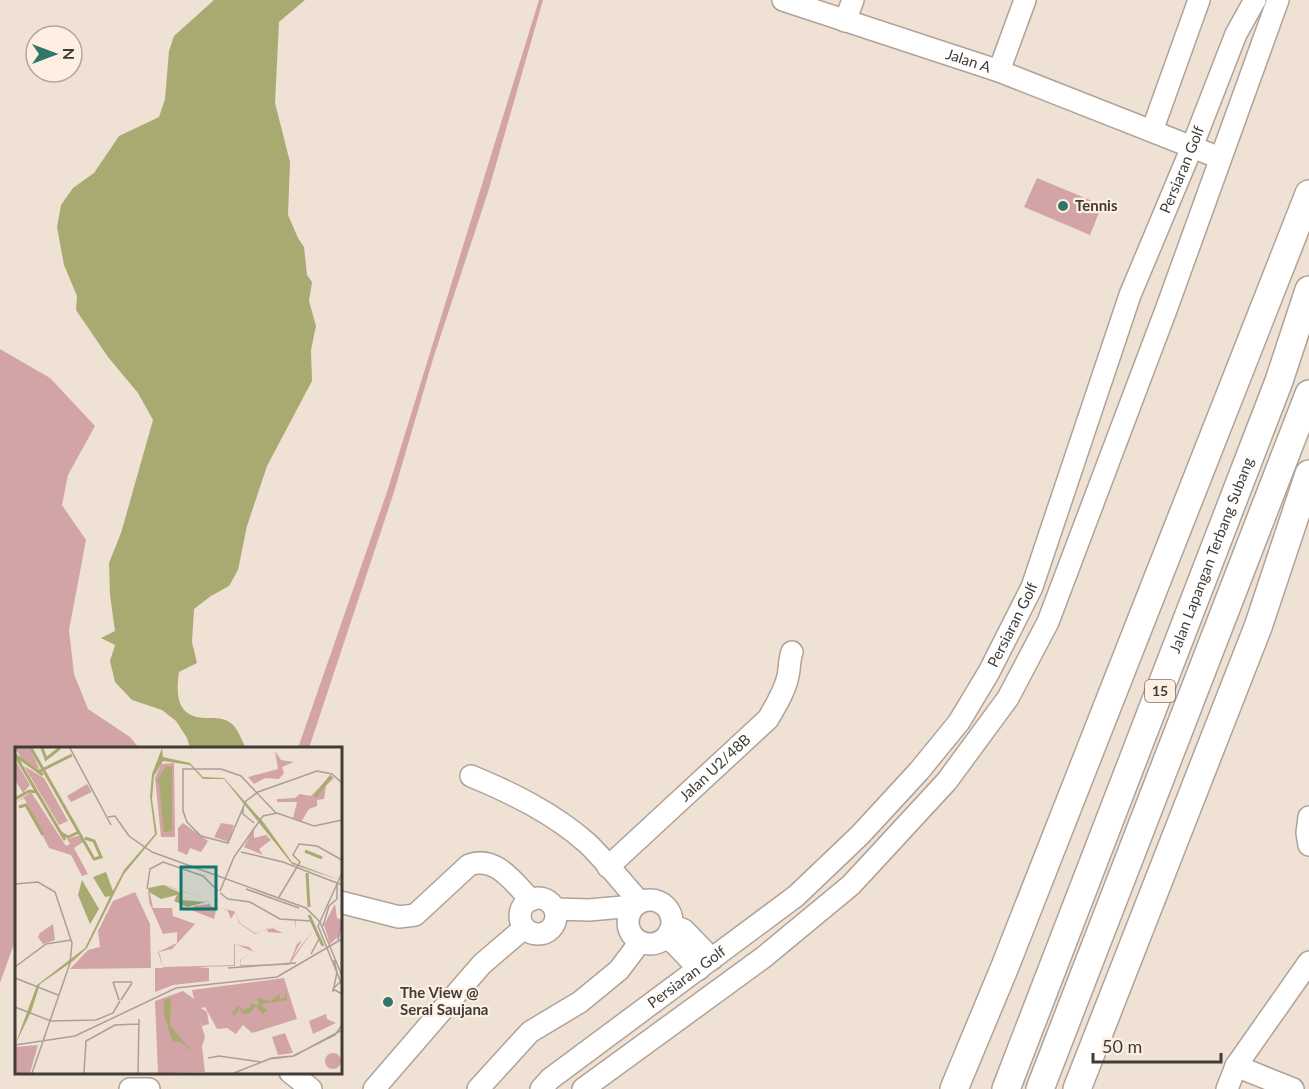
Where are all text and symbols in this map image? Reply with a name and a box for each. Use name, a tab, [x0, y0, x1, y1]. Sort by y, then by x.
north arrow	[24, 24, 84, 84]
street label: Jalan A	[944, 44, 994, 76]
text: N	[60, 48, 79, 60]
street label: Persiaran Golf	[1155, 123, 1208, 216]
place label: Tennis	[1075, 196, 1118, 214]
marker: Tennis	[1056, 199, 1070, 213]
street label: Jalan Lapangan Terbang Subang	[1165, 454, 1257, 655]
street label: Persiaran Golf	[983, 579, 1041, 670]
road number: 15	[1145, 680, 1175, 702]
street label: Jalan U2/48B	[675, 730, 754, 804]
inset map	[15, 747, 342, 1074]
street label: Persiaran Golf	[644, 941, 729, 1011]
place label: The View @ Serai Saujana	[400, 983, 488, 1018]
marker: The View @ Serai Saujana	[381, 995, 395, 1009]
scale bar	[1093, 1026, 1220, 1064]
text: 50 m	[1102, 1035, 1142, 1057]

